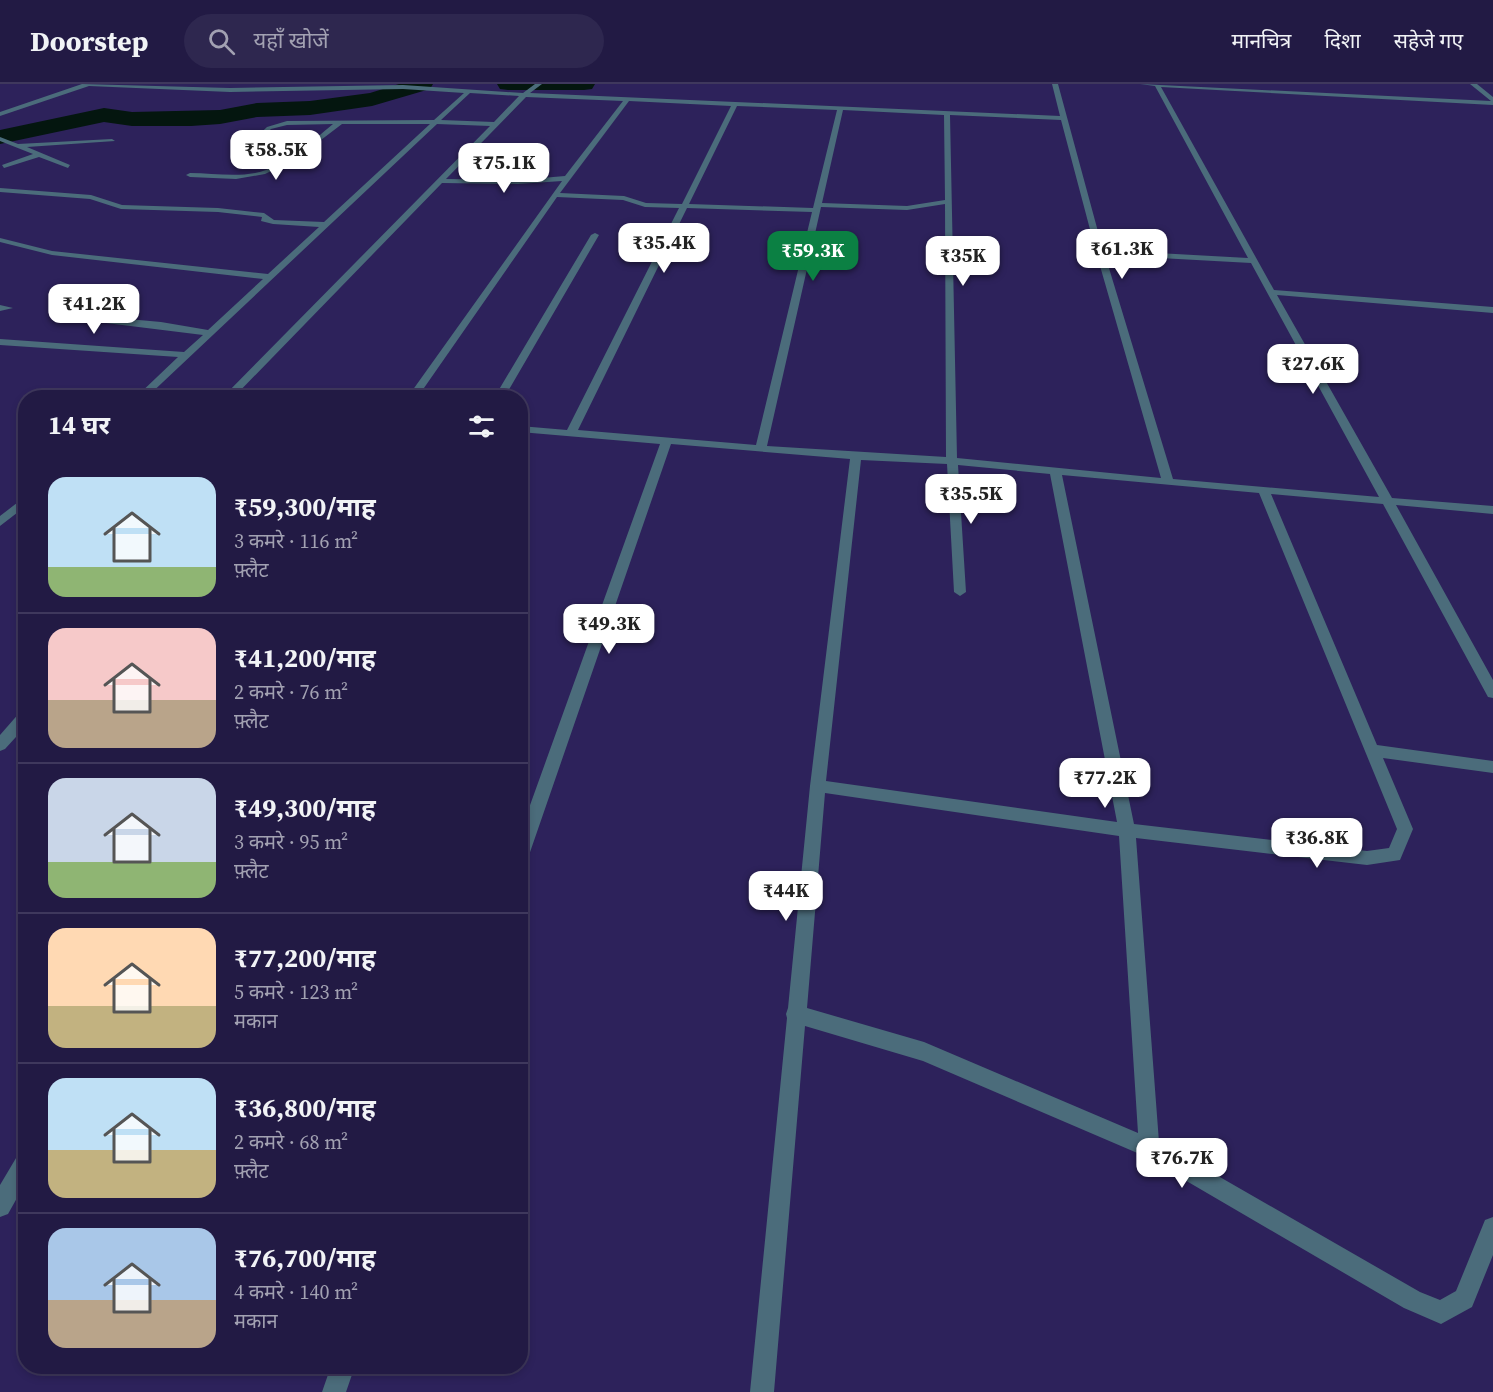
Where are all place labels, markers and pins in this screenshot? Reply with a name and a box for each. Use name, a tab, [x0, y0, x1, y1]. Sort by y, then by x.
pin: ₹58.5K	[227, 130, 325, 181]
pin: ₹75.1K	[455, 143, 553, 194]
pin: ₹35.4K	[615, 223, 713, 274]
pin: ₹61.3K	[1073, 229, 1171, 280]
pin: ₹59.3K	[764, 231, 862, 282]
pin: ₹35K	[927, 236, 999, 287]
pin: ₹41.2K	[45, 284, 143, 335]
pin: ₹27.6K	[1264, 344, 1362, 395]
pin: ₹35.5K	[922, 474, 1020, 525]
pin: ₹49.3K	[560, 604, 658, 655]
pin: ₹77.2K	[1056, 758, 1154, 809]
pin: ₹36.8K	[1268, 818, 1366, 869]
pin: ₹44K	[750, 871, 822, 922]
pin: ₹76.7K	[1133, 1138, 1231, 1189]

